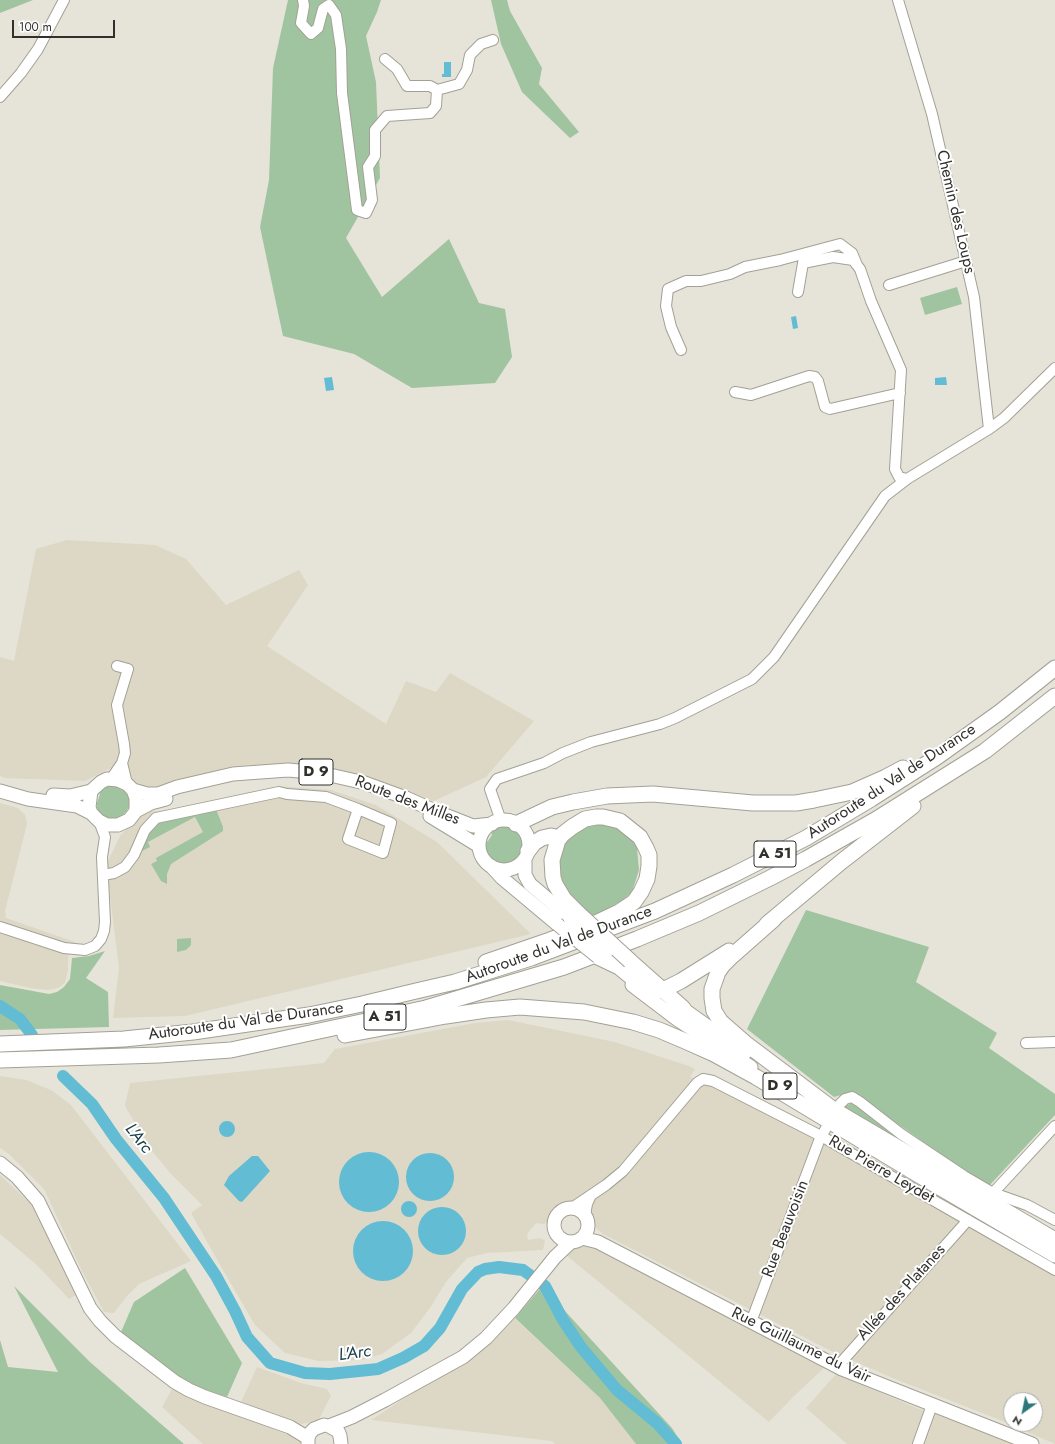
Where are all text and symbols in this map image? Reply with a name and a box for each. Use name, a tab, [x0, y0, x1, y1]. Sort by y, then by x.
scale bar	[14, 12, 117, 38]
text: 100 m	[19, 18, 52, 36]
street label: Chemin des Loups	[931, 148, 979, 276]
street label: Autoroute du Val de Durance	[804, 720, 980, 844]
road number: D 9	[299, 759, 333, 785]
street label: Route des Milles	[352, 772, 462, 830]
road number: A 51	[754, 841, 796, 867]
street label: Autoroute du Val de Durance	[463, 902, 655, 988]
street label: Autoroute du Val de Durance	[147, 999, 345, 1045]
road number: A 51	[364, 1004, 406, 1030]
road number: D 9	[763, 1073, 797, 1099]
water label: L'Arc	[120, 1120, 156, 1158]
street label: Rue Pierre Leydet	[825, 1132, 937, 1208]
street label: Rue Beauvoisin	[759, 1178, 813, 1280]
street label: Allée des Platanes	[854, 1241, 950, 1345]
street label: Rue Guillaume du Vair	[728, 1304, 874, 1388]
water label: L'Arc	[338, 1342, 372, 1366]
north arrow	[1003, 1392, 1043, 1432]
text: N	[1009, 1412, 1025, 1430]

